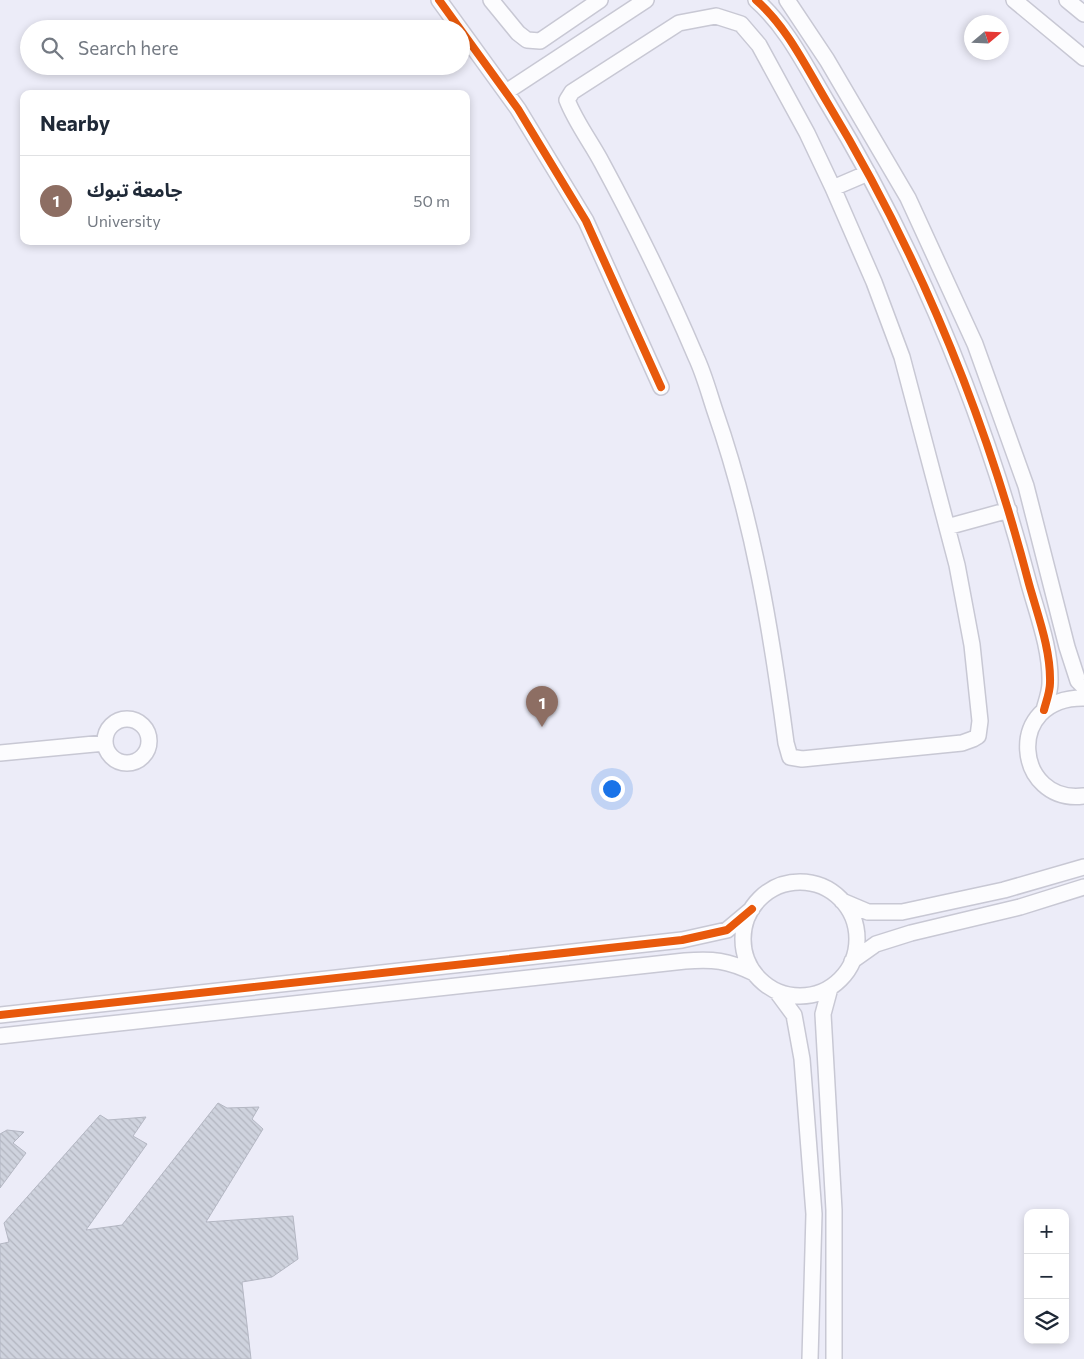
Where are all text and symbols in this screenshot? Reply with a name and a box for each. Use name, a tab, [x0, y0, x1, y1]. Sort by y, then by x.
north arrow	[964, 15, 1009, 60]
search box	[20, 20, 470, 75]
icon: search	[38, 34, 66, 62]
text: Search here	[78, 36, 178, 59]
text: Nearby	[40, 110, 110, 135]
text: جامعة تبوك	[87, 178, 183, 201]
text: 1	[52, 191, 60, 210]
text: 50 m	[413, 191, 450, 210]
text: University	[87, 211, 161, 230]
pin: 1	[526, 686, 558, 727]
your location	[599, 776, 625, 802]
map controls	[1024, 1209, 1069, 1344]
button: +	[1024, 1209, 1069, 1254]
button: −	[1024, 1254, 1069, 1299]
button: layers	[1024, 1299, 1069, 1344]

